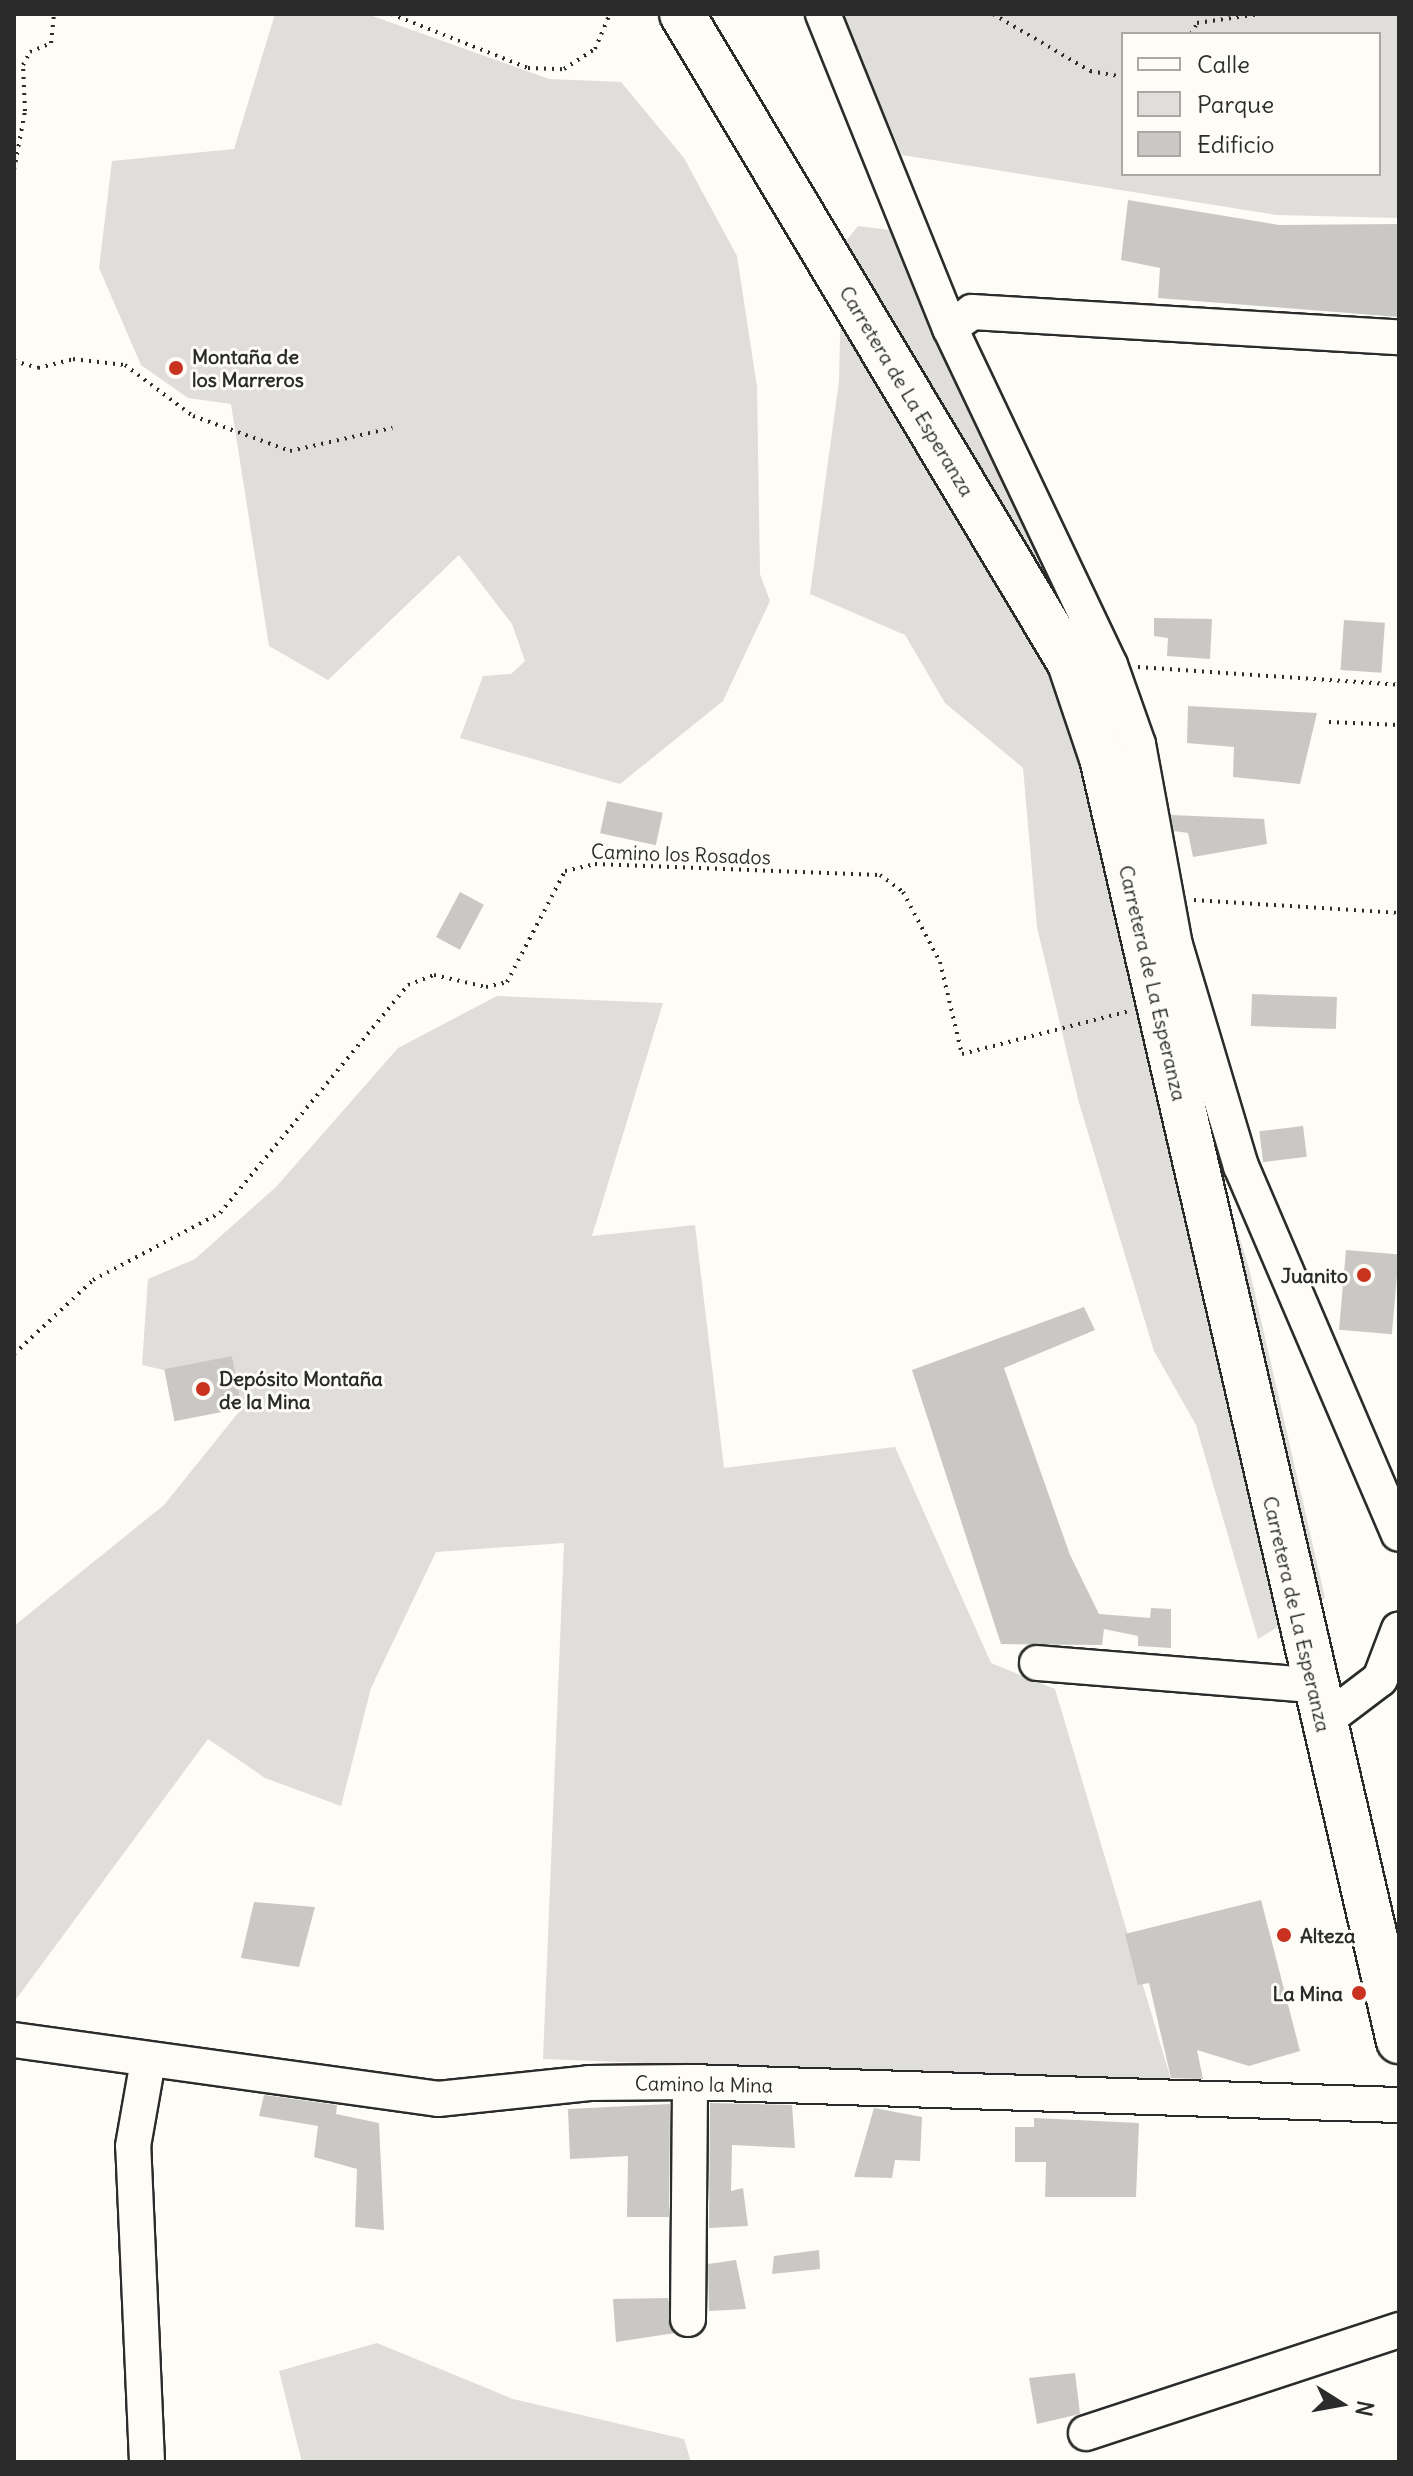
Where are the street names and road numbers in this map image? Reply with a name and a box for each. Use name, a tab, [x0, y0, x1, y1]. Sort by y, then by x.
street label: Carretera de La Esperanza	[835, 281, 979, 501]
street label: Camino los Rosados	[591, 839, 771, 869]
street label: Carretera de La Esperanza	[1114, 863, 1192, 1103]
street label: Carretera de La Esperanza	[1258, 1494, 1336, 1734]
street label: Camino la Mina	[635, 2071, 773, 2097]

